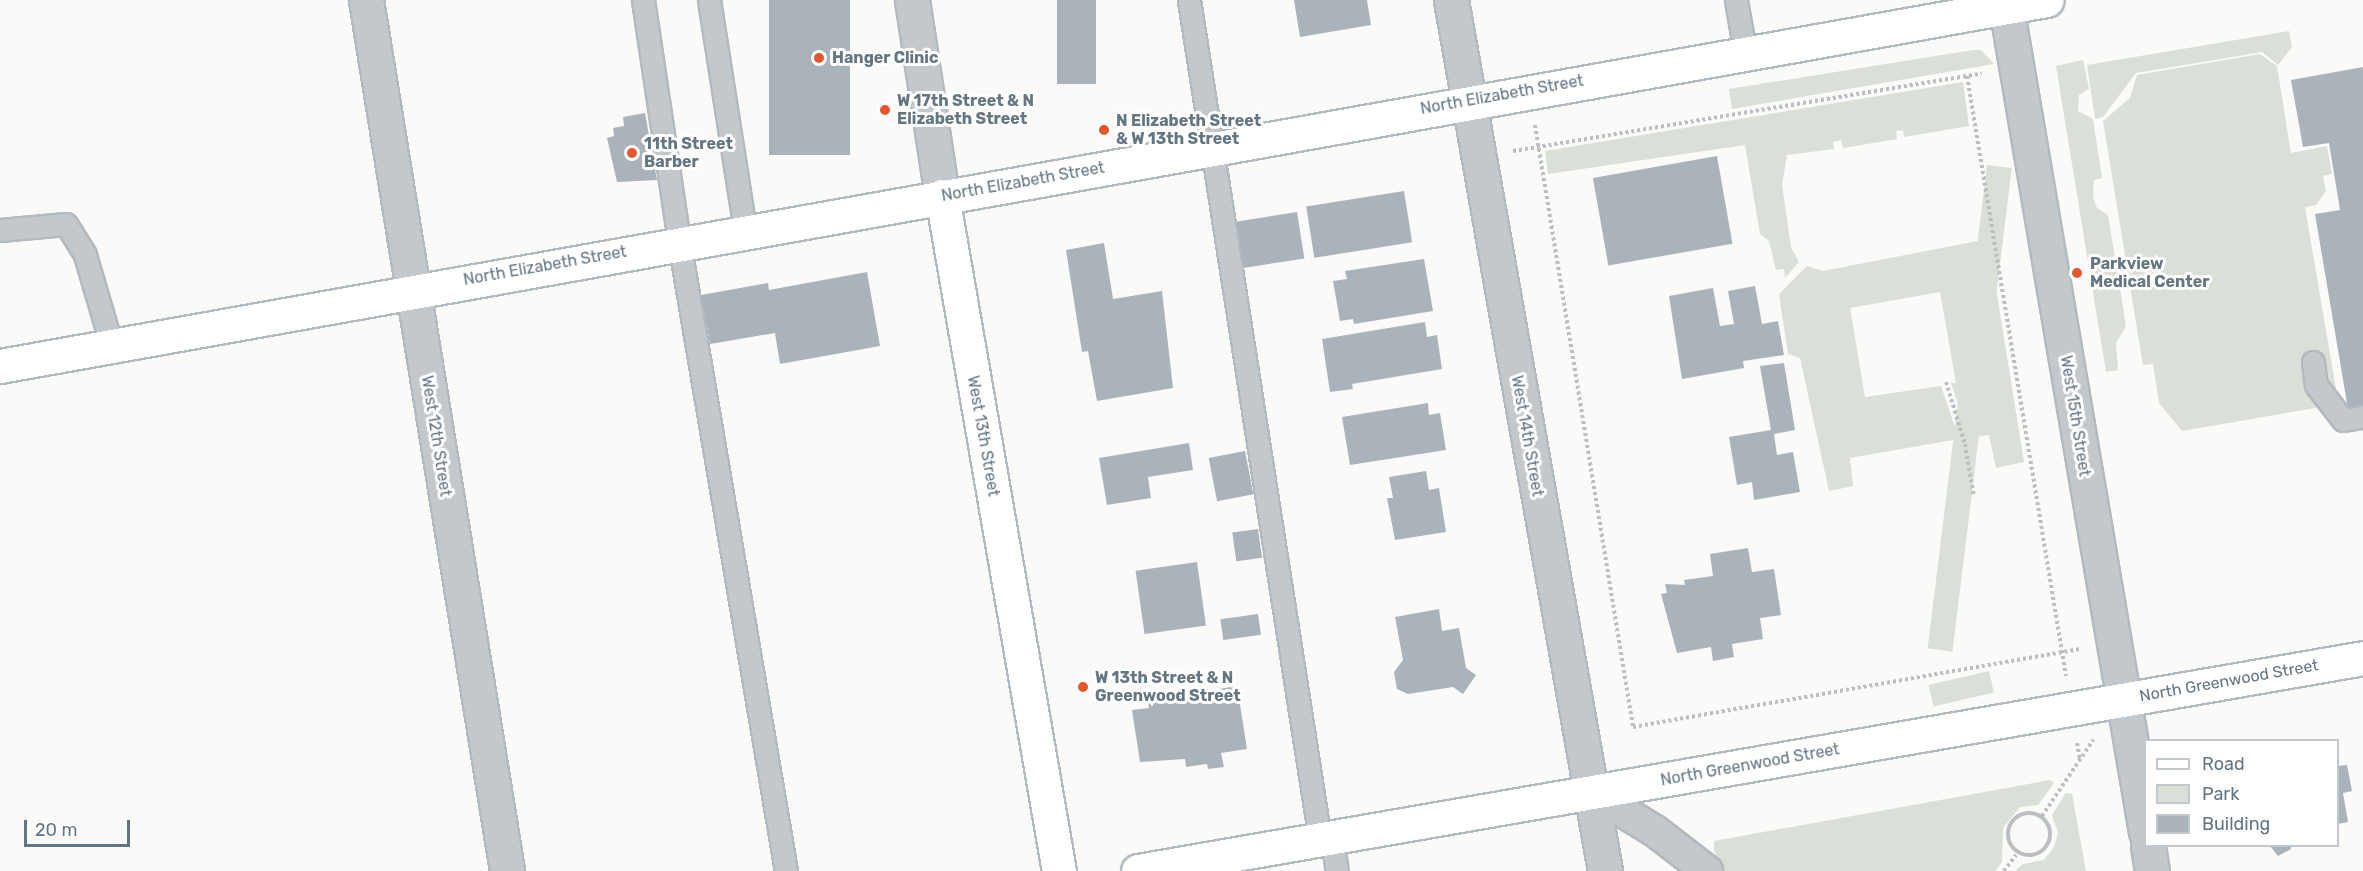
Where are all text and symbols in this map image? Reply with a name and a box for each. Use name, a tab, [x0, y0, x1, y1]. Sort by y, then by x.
place label: Hanger Clinic	[832, 48, 939, 68]
marker: Hanger Clinic	[810, 49, 828, 67]
street label: North Elizabeth Street	[1419, 71, 1585, 119]
place label: W 17th Street & N Elizabeth Street	[897, 91, 1034, 129]
marker: W 17th Street & N Elizabeth Street	[878, 103, 892, 117]
place label: N Elizabeth Street & W 13th Street	[1116, 111, 1261, 149]
marker: N Elizabeth Street & W 13th Street	[1097, 123, 1111, 137]
place label: 11th Street Barber	[644, 134, 733, 172]
marker: 11th Street Barber	[625, 146, 639, 160]
street label: North Elizabeth Street	[940, 158, 1106, 206]
street label: North Elizabeth Street	[462, 242, 628, 290]
place label: Parkview Medical Center	[2090, 254, 2209, 292]
marker: Parkview Medical Center	[2068, 264, 2086, 282]
street label: West 15th Street	[2056, 354, 2094, 478]
street label: West 12th Street	[417, 374, 455, 498]
street label: West 13th Street	[963, 374, 1003, 498]
street label: West 14th Street	[1507, 374, 1547, 498]
street label: North Greenwood Street	[2138, 656, 2320, 706]
place label: W 13th Street & N Greenwood Street	[1095, 668, 1241, 706]
marker: W 13th Street & N Greenwood Street	[1076, 680, 1090, 694]
legend	[2144, 739, 2339, 847]
street label: North Greenwood Street	[1659, 740, 1841, 790]
text: Road	[2202, 753, 2245, 775]
text: Park	[2202, 783, 2239, 805]
scale bar	[27, 808, 134, 846]
text: Building	[2202, 813, 2270, 835]
text: 20 m	[35, 819, 77, 841]

